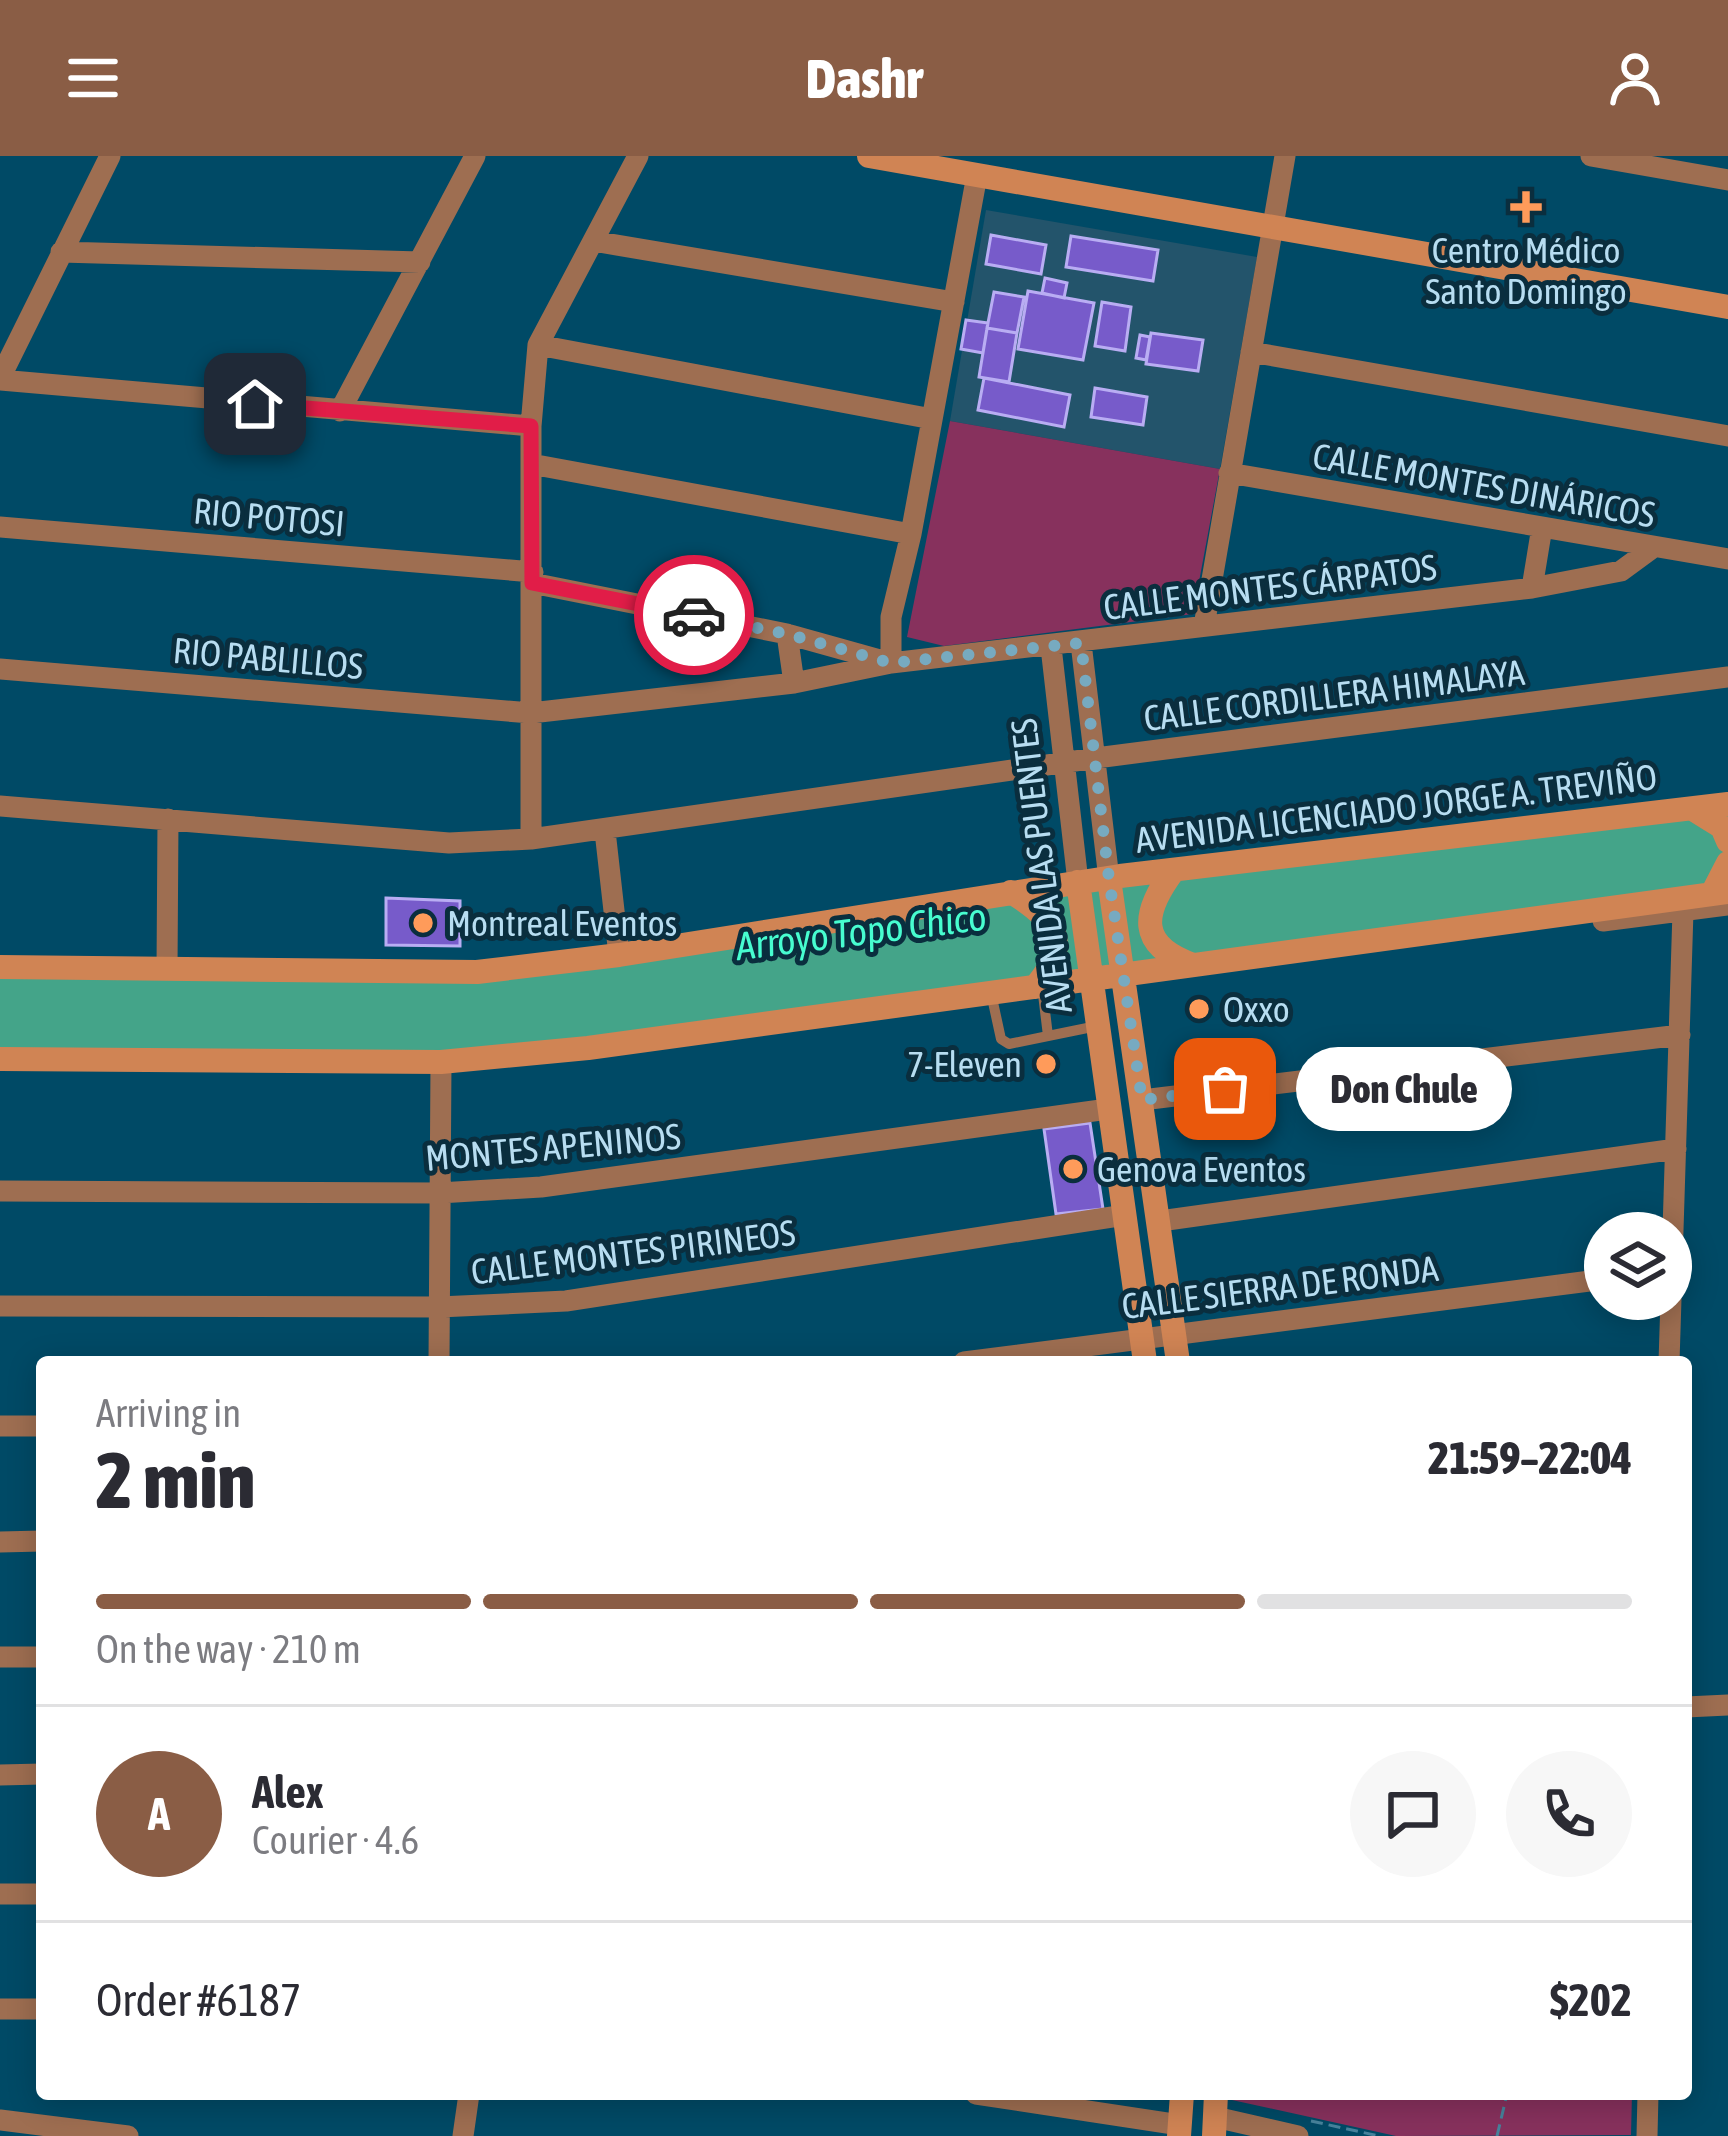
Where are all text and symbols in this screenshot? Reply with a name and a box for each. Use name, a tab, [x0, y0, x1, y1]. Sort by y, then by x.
icon: menu	[60, 45, 126, 111]
icon: person	[1602, 45, 1668, 111]
text: Dashr	[806, 48, 922, 109]
marker: Centro Médico Santo Domingo	[1510, 191, 1542, 223]
place label: Centro Médico Santo Domingo	[1425, 229, 1627, 312]
pin	[204, 353, 306, 455]
icon: home	[222, 371, 288, 437]
street label: CALLE MONTES DINÁRICOS	[1310, 434, 1658, 536]
street label: RIO POTOSI	[192, 489, 346, 545]
street label: CALLE MONTES CÁRPATOS	[1101, 546, 1439, 628]
courier	[634, 555, 754, 675]
icon: car	[661, 582, 727, 648]
street label: RIO PABLILLOS	[171, 629, 365, 687]
street label: CALLE CORDILLERA HIMALAYA	[1141, 651, 1527, 739]
street label: AVENIDA LAS PUENTES	[1002, 716, 1080, 1016]
street label: AVENIDA LICENCIADO JORGE A. TREVIÑO	[1133, 755, 1659, 861]
water label: Arroyo Topo Chico	[732, 894, 989, 968]
place label: Montreal Eventos	[447, 902, 677, 944]
marker: Montreal Eventos	[410, 910, 436, 936]
place label: Oxxo	[1223, 988, 1290, 1030]
marker: Oxxo	[1186, 996, 1212, 1022]
pin	[1174, 1038, 1276, 1140]
place label: 7-Eleven	[907, 1043, 1022, 1085]
callout: Don Chule	[1297, 1047, 1513, 1131]
marker: 7-Eleven	[1033, 1051, 1059, 1077]
icon: bag	[1192, 1056, 1258, 1122]
text: Don Chule	[1330, 1067, 1478, 1111]
street label: MONTES APENINOS	[424, 1115, 682, 1179]
place label: Genova Eventos	[1097, 1148, 1306, 1190]
marker: Genova Eventos	[1060, 1156, 1086, 1182]
street label: CALLE MONTES PIRINEOS	[469, 1211, 797, 1293]
map controls	[1584, 1212, 1692, 1320]
button: layers	[1584, 1212, 1692, 1320]
street label: CALLE SIERRA DE RONDA	[1119, 1247, 1441, 1327]
text: Arriving in	[96, 1391, 241, 1435]
text: 21:59–22:04	[1428, 1432, 1632, 1484]
text: 2 min	[96, 1435, 255, 1525]
text: On the way · 210 m	[96, 1627, 361, 1671]
button: chat	[1350, 1751, 1476, 1877]
button: phone	[1506, 1751, 1632, 1877]
text: Alex	[252, 1766, 324, 1818]
text: A	[148, 1788, 170, 1840]
text: Courier · 4.6	[252, 1818, 419, 1862]
text: Order #6187	[96, 1974, 301, 2026]
text: $202	[1550, 1974, 1632, 2026]

